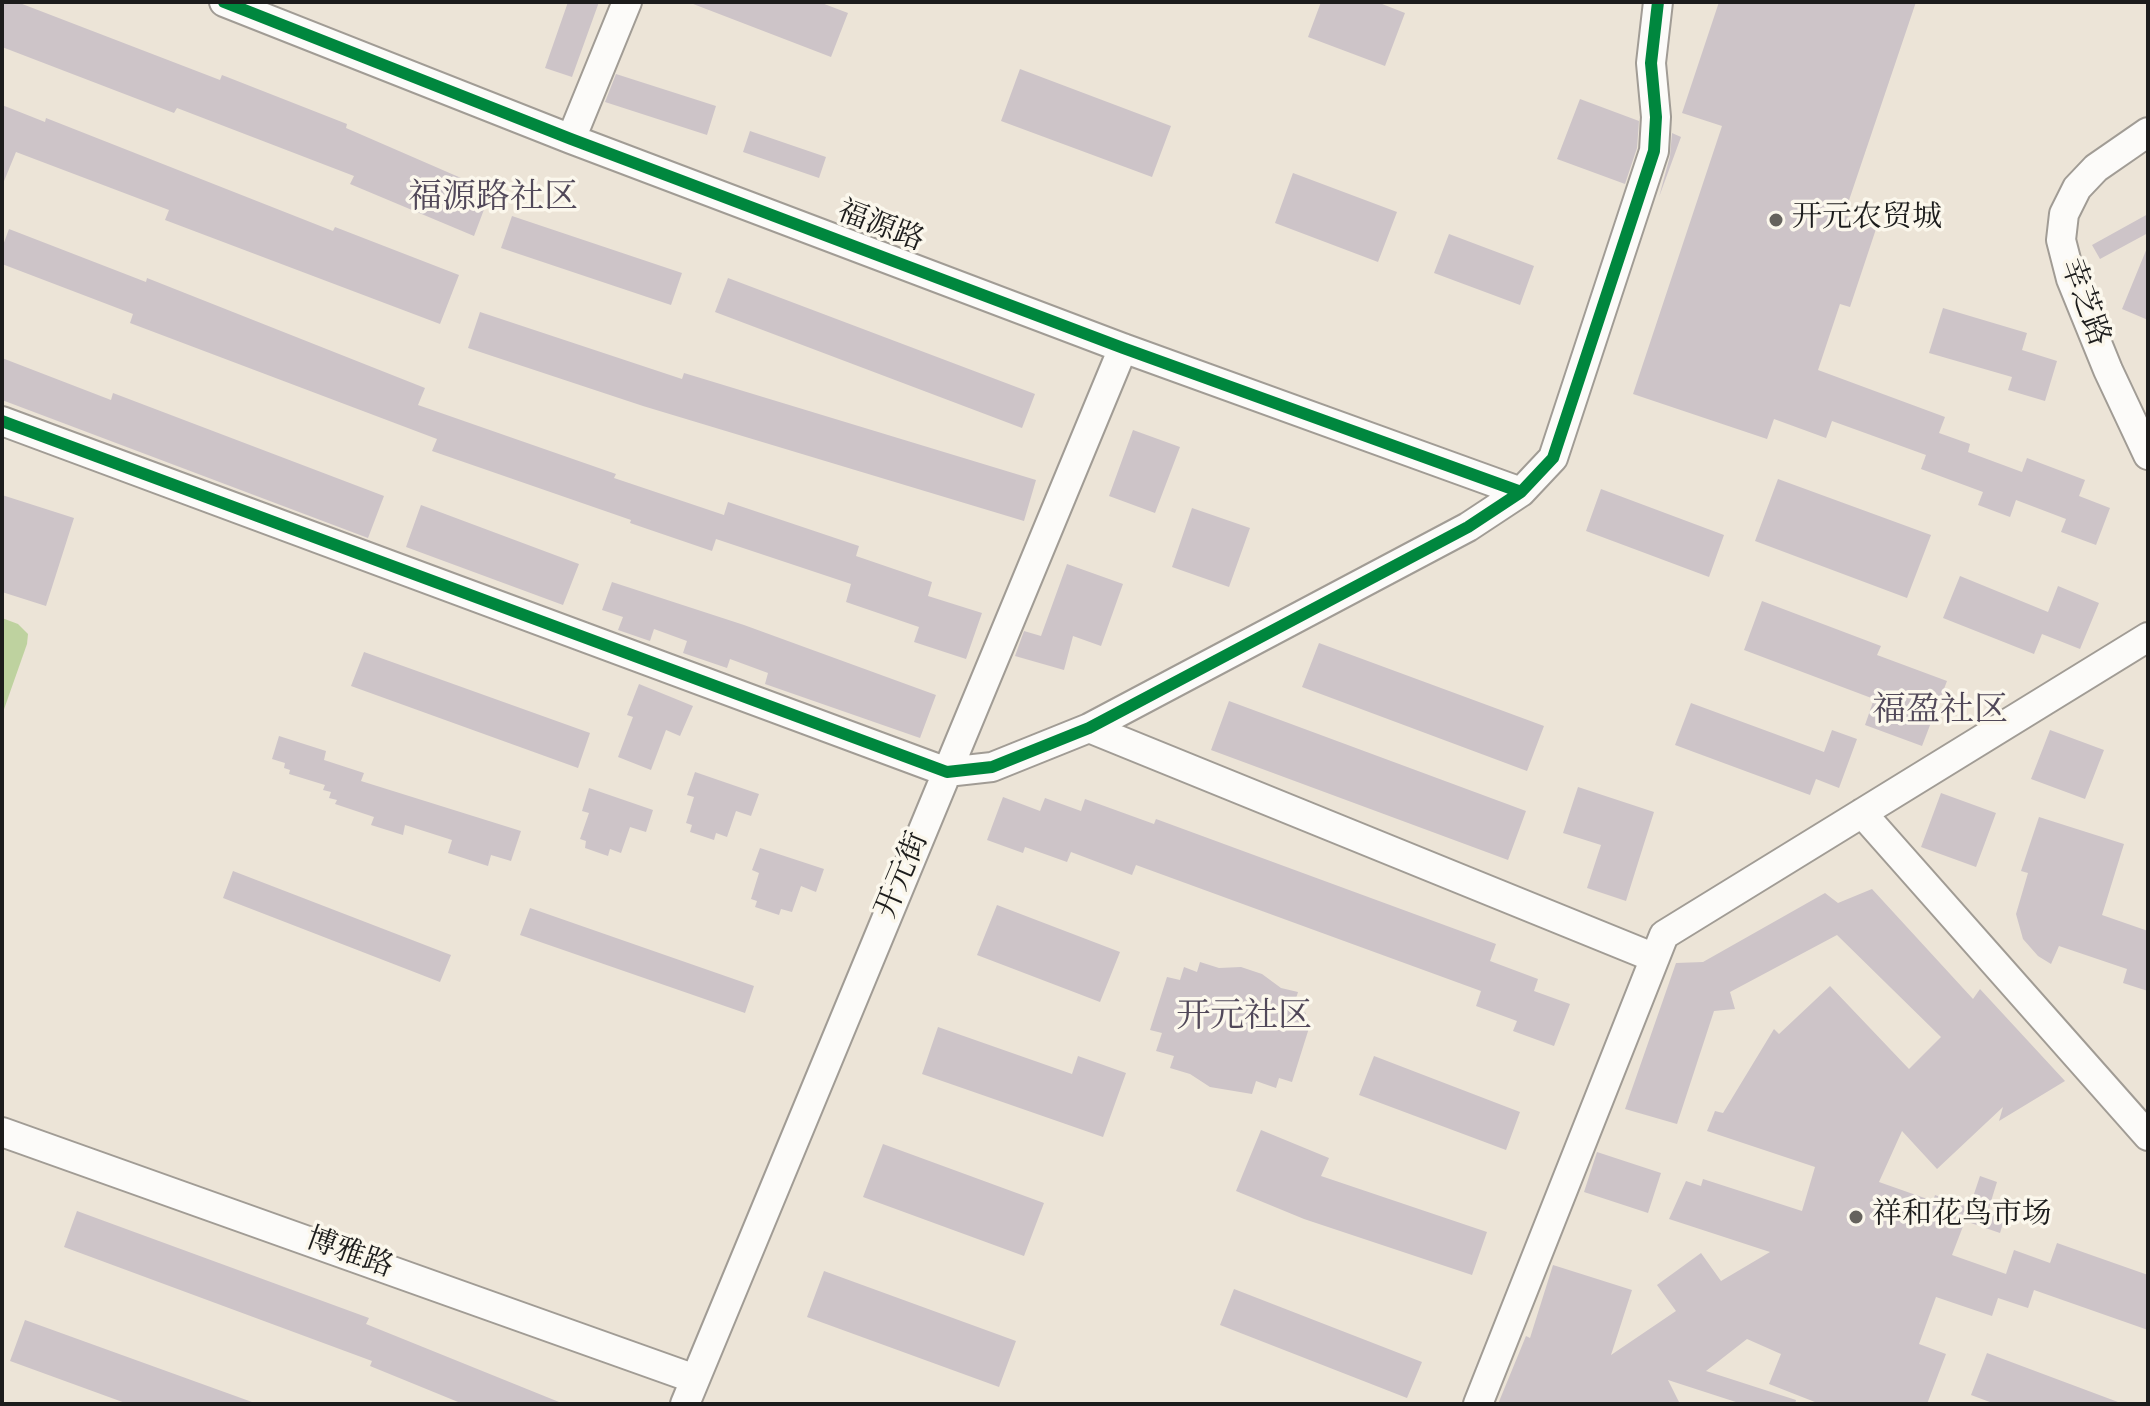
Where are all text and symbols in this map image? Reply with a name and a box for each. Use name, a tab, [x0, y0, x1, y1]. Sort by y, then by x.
district label: 福源路社区	[408, 180, 578, 220]
street label: 福源路	[832, 195, 928, 261]
place label: 开元农贸城	[1792, 202, 1942, 238]
marker: 开元农贸城	[1767, 211, 1785, 229]
street label: 幸芝路	[2051, 255, 2115, 351]
district label: 福盈社区	[1872, 693, 2008, 733]
street label: 开元街	[870, 828, 938, 924]
district label: 开元社区	[1176, 999, 1312, 1039]
place label: 祥和花鸟市场	[1872, 1199, 2052, 1235]
marker: 祥和花鸟市场	[1847, 1208, 1865, 1226]
street label: 博雅路	[301, 1223, 397, 1287]

